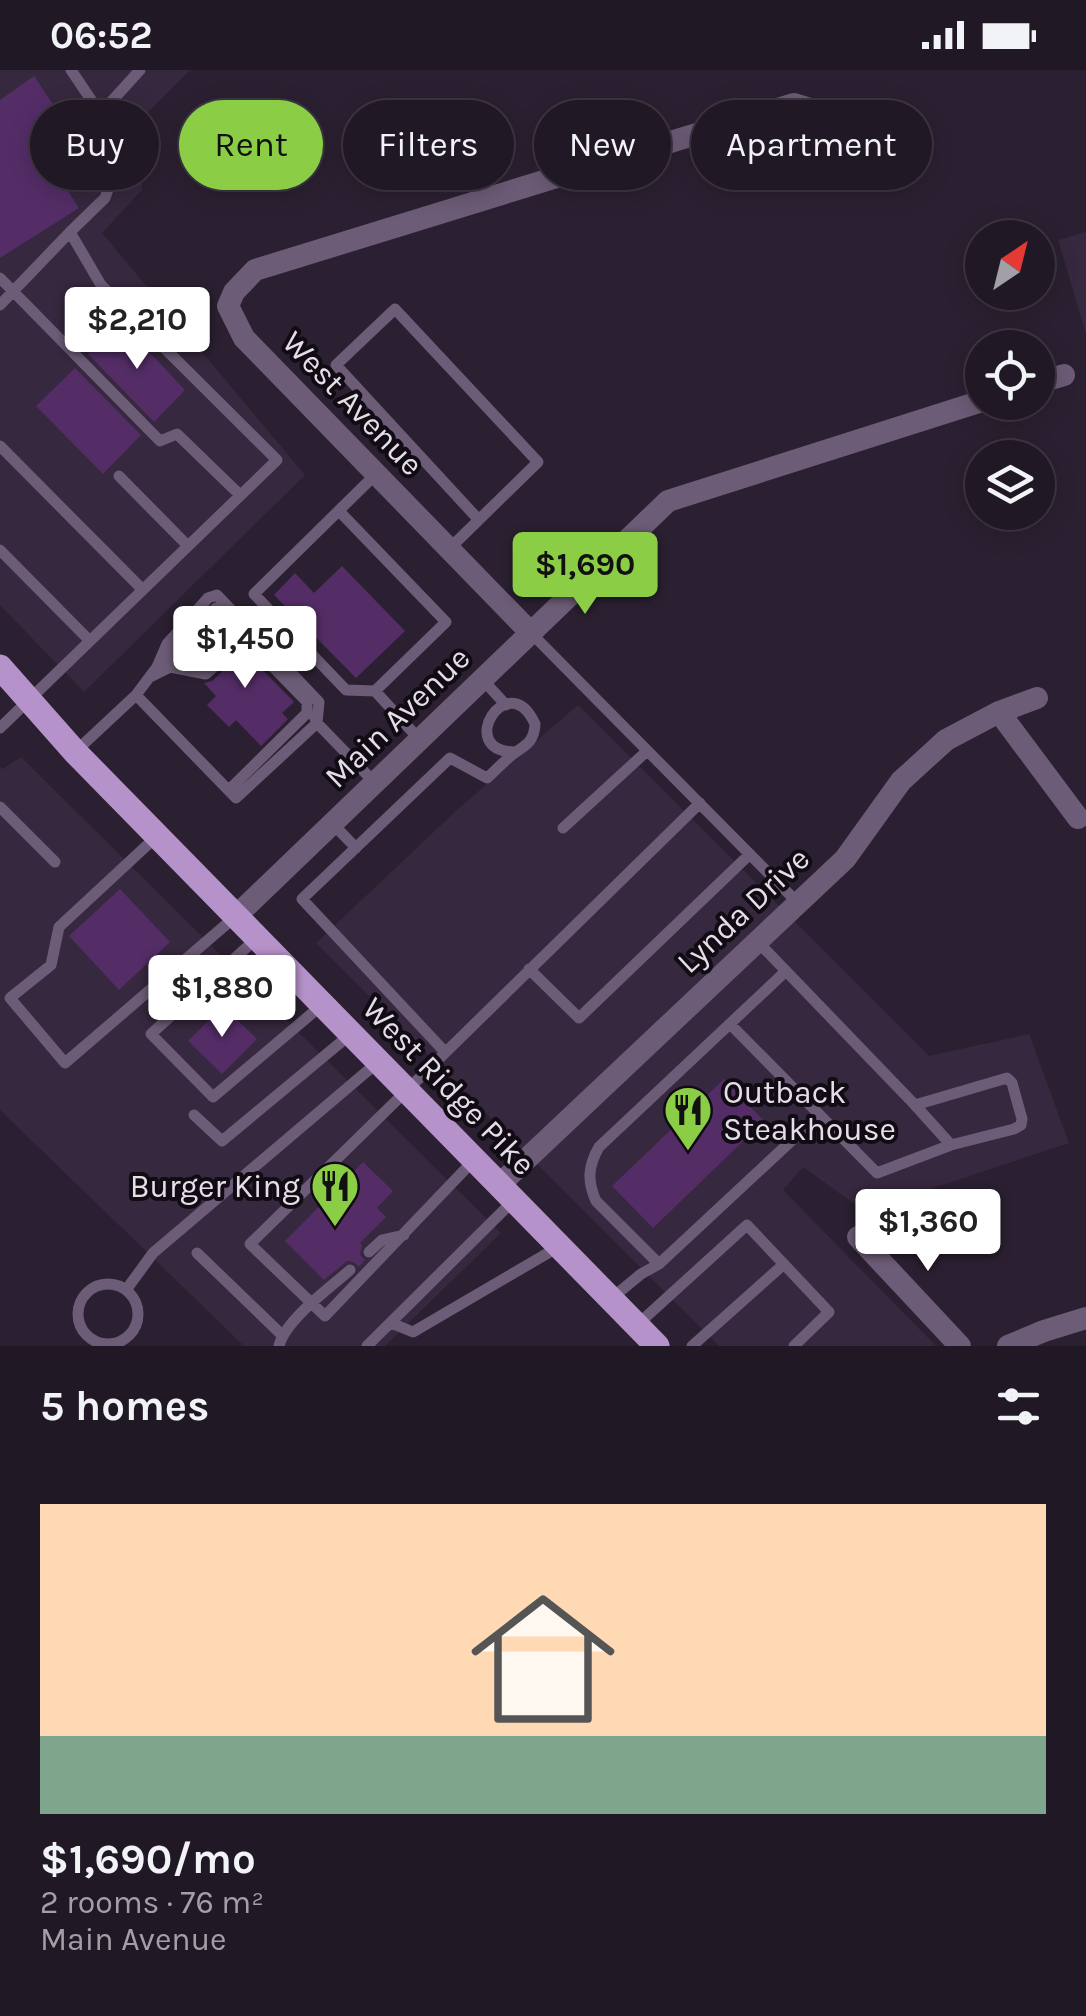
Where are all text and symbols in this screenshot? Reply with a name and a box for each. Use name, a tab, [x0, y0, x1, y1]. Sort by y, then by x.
text: 06:52	[50, 13, 152, 58]
chip: Buy	[30, 100, 159, 190]
chip: Rent	[179, 100, 323, 190]
chip: Filters	[343, 100, 514, 190]
chip: New	[534, 100, 671, 190]
chip: Apartment	[691, 100, 932, 190]
north arrow	[965, 220, 1055, 310]
map controls	[965, 220, 1055, 530]
pin: $2,210	[56, 287, 218, 372]
text: $2,210	[87, 301, 187, 338]
street label: West Avenue	[275, 324, 430, 483]
button: locate	[965, 330, 1055, 420]
button: layers	[965, 440, 1055, 530]
pin: $1,690	[504, 532, 666, 617]
text: $1,690	[535, 546, 635, 583]
pin: $1,450	[164, 606, 326, 691]
text: $1,450	[195, 620, 295, 657]
street label: Main Avenue	[317, 639, 477, 795]
street label: Lynda Drive	[670, 840, 817, 981]
pin: $1,880	[141, 955, 303, 1040]
text: $1,880	[170, 969, 274, 1006]
street label: West Ridge Pike	[355, 990, 543, 1183]
place label: Outback Steakhouse	[723, 1074, 896, 1148]
restaurant icon: Outback Steakhouse	[662, 1084, 714, 1152]
restaurant icon: Burger King	[309, 1160, 361, 1228]
place label: Burger King	[130, 1168, 300, 1205]
pin: $1,360	[847, 1189, 1009, 1274]
text: $1,360	[877, 1203, 979, 1240]
icon: filters	[991, 1379, 1046, 1434]
text: 5 homes	[40, 1381, 209, 1431]
icon: home	[453, 1569, 633, 1749]
text: $1,690/mo	[40, 1834, 256, 1884]
text: 2 rooms · 76 m²	[40, 1884, 264, 1921]
text: Main Avenue	[40, 1921, 226, 1958]

